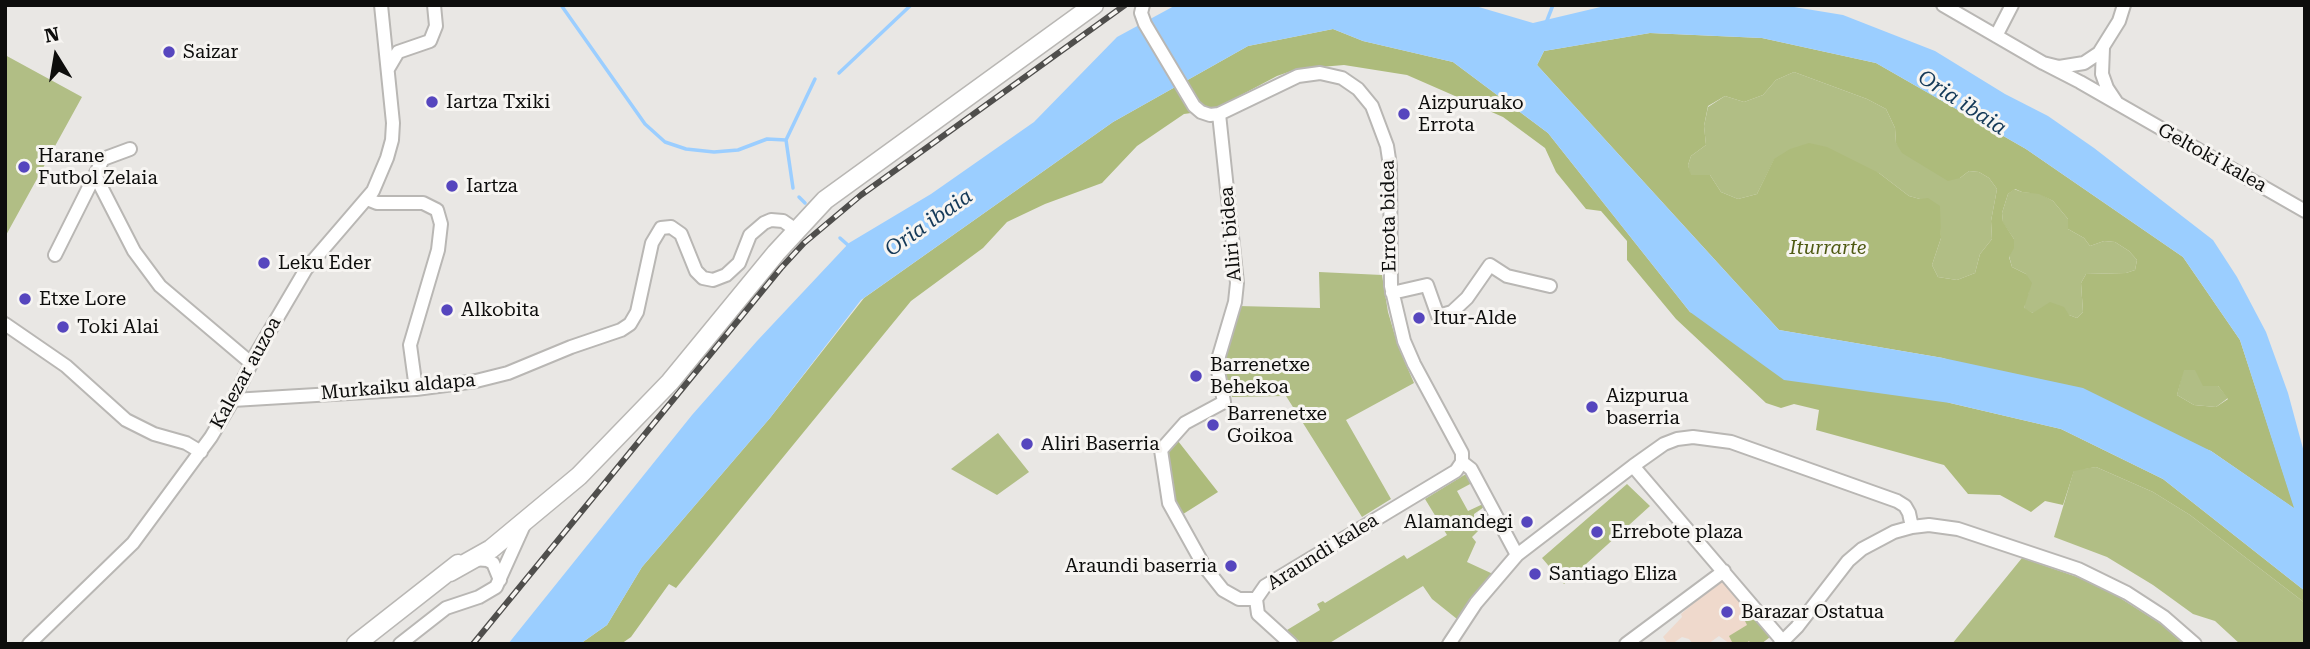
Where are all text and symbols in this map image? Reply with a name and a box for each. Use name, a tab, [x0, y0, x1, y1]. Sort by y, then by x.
north arrow	[21, 21, 91, 91]
text: N	[43, 22, 61, 48]
place label: Saizar	[183, 41, 238, 63]
marker: Saizar	[161, 44, 177, 60]
water label: Oria ibaia	[1913, 65, 2011, 141]
place label: Iartza Txiki	[446, 91, 550, 113]
place label: Aizpuruako Errota	[1418, 92, 1524, 136]
marker: Iartza Txiki	[424, 94, 440, 110]
marker: Aizpuruako Errota	[1396, 106, 1412, 122]
street label: Geltoki kalea	[2154, 119, 2270, 197]
place label: Harane Futbol Zelaia	[38, 145, 158, 189]
marker: Harane Futbol Zelaia	[16, 159, 32, 175]
street label: Errota bidea	[1377, 160, 1401, 272]
place label: Iartza	[466, 175, 518, 197]
marker: Iartza	[444, 178, 460, 194]
water label: Oria ibaia	[881, 184, 977, 262]
street label: Aliri bidea	[1215, 186, 1247, 282]
park label: Iturrarte	[1790, 237, 1866, 259]
place label: Leku Eder	[278, 252, 371, 274]
marker: Leku Eder	[256, 255, 272, 271]
place label: Etxe Lore	[39, 288, 126, 310]
marker: Etxe Lore	[17, 291, 33, 307]
place label: Alkobita	[461, 299, 539, 321]
marker: Alkobita	[439, 302, 455, 318]
place label: Itur-Alde	[1433, 307, 1517, 329]
marker: Itur-Alde	[1411, 310, 1427, 326]
street label: Kalezar auzoa	[206, 313, 286, 433]
place label: Toki Alai	[77, 316, 159, 338]
marker: Toki Alai	[55, 319, 71, 335]
place label: Barrenetxe Behekoa	[1210, 354, 1310, 398]
marker: Barrenetxe Behekoa	[1188, 368, 1204, 384]
street label: Murkaiku aldapa	[320, 369, 476, 405]
place label: Aizpurua baserria	[1606, 385, 1689, 429]
marker: Aizpurua baserria	[1584, 399, 1600, 415]
place label: Barrenetxe Goikoa	[1227, 403, 1327, 447]
marker: Barrenetxe Goikoa	[1205, 417, 1221, 433]
place label: Aliri Baserria	[1041, 433, 1159, 455]
marker: Aliri Baserria	[1019, 436, 1035, 452]
street label: Araundi kalea	[1263, 509, 1383, 595]
place label: Alamandegi	[1404, 511, 1513, 533]
marker: Alamandegi	[1519, 514, 1535, 530]
place label: Errebote plaza	[1611, 521, 1743, 543]
marker: Errebote plaza	[1589, 524, 1605, 540]
place label: Araundi baserria	[1065, 555, 1217, 577]
marker: Araundi baserria	[1223, 558, 1239, 574]
place label: Santiago Eliza	[1549, 563, 1677, 585]
marker: Santiago Eliza	[1527, 566, 1543, 582]
place label: Barazar Ostatua	[1741, 601, 1884, 623]
marker: Barazar Ostatua	[1719, 604, 1735, 620]

